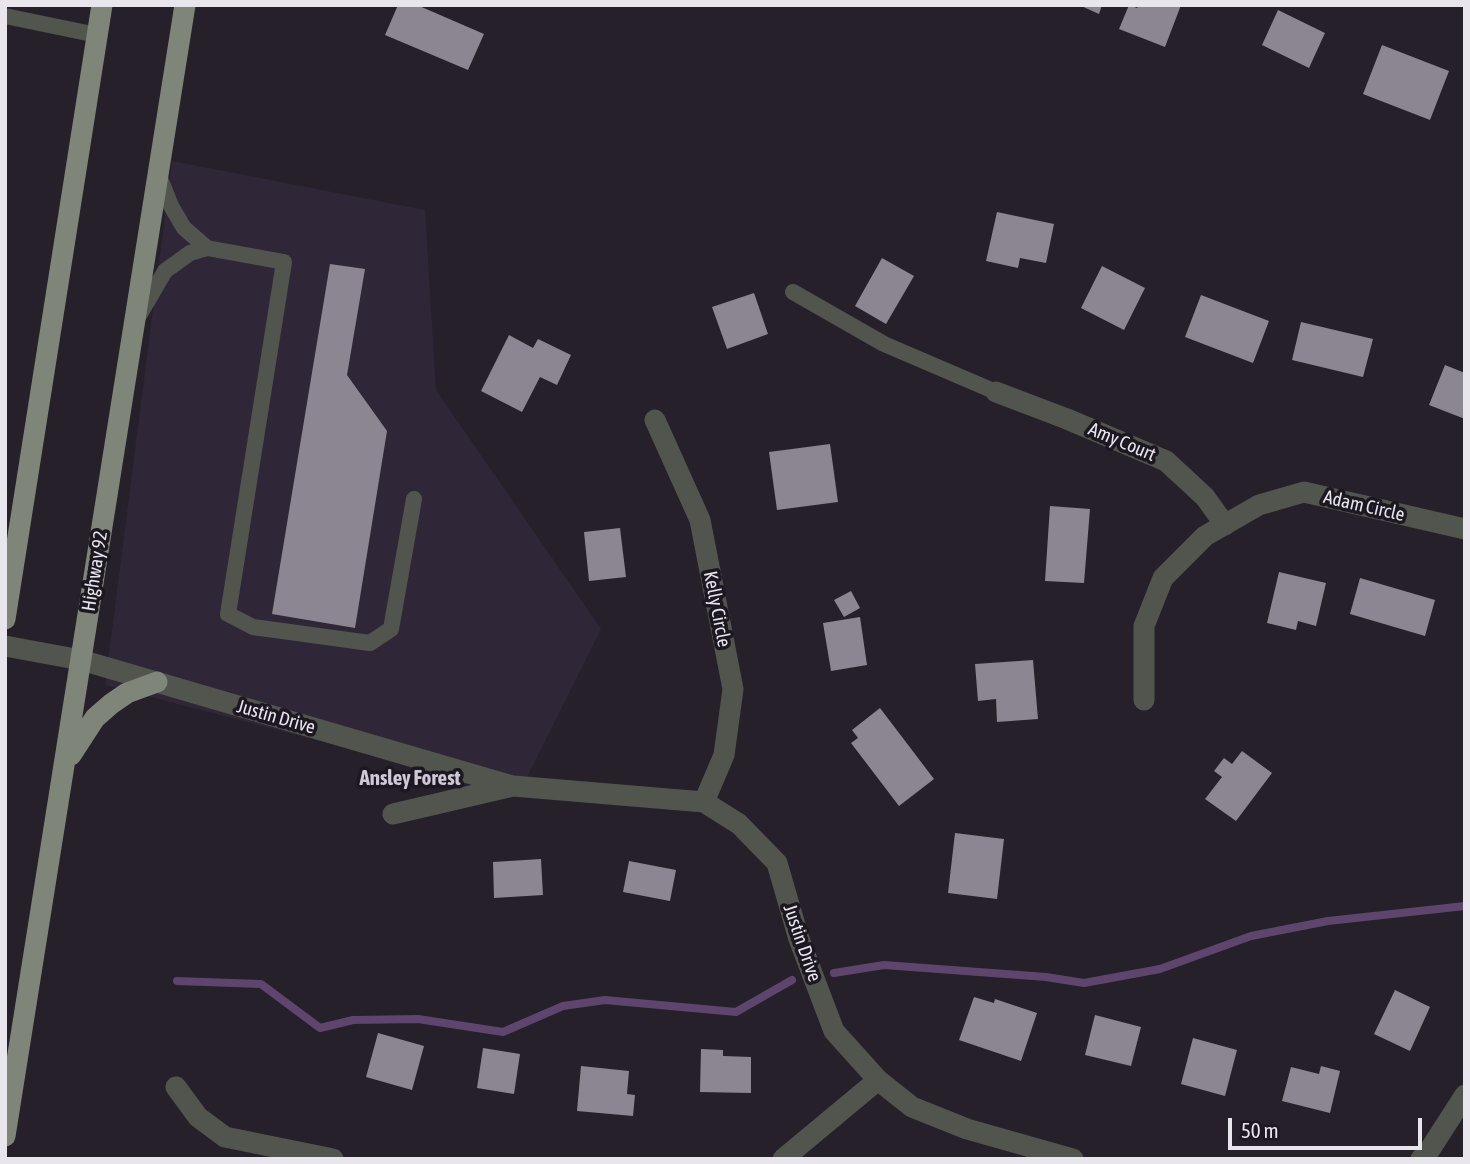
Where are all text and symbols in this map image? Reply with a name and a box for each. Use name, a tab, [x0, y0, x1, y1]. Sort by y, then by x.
street label: Amy Court	[1085, 418, 1159, 466]
street label: Adam Circle	[1321, 486, 1407, 526]
street label: Highway 92	[77, 529, 113, 613]
street label: Kelly Circle	[698, 569, 736, 649]
street label: Justin Drive	[234, 695, 318, 739]
district label: Ansley Forest	[359, 765, 461, 791]
street label: Justin Drive	[778, 901, 826, 985]
scale bar	[1232, 1104, 1426, 1148]
text: 50 m	[1241, 1118, 1279, 1142]

